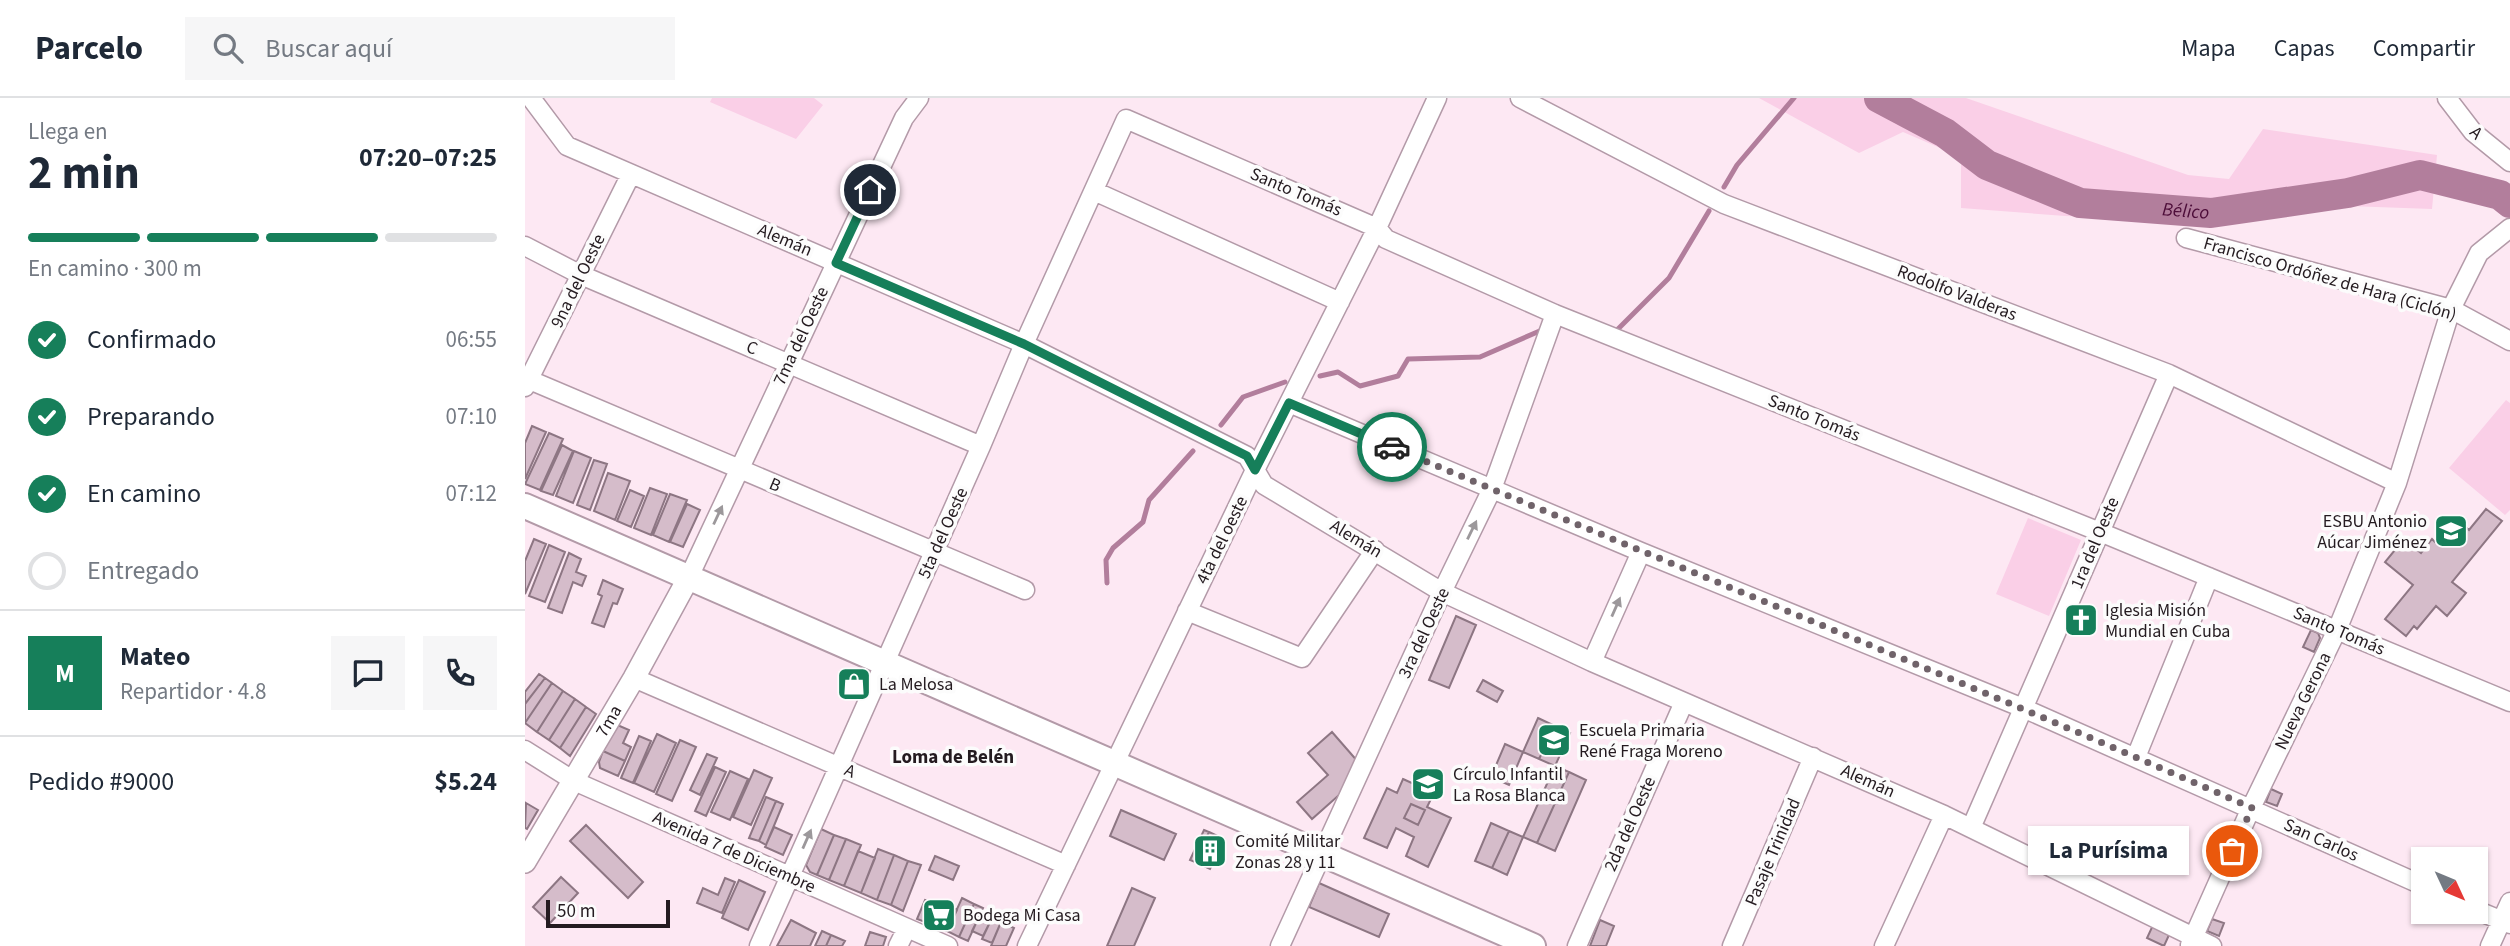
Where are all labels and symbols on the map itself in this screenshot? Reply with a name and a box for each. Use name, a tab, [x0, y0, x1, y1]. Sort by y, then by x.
street label: A	[2464, 121, 2488, 146]
pin	[840, 160, 900, 220]
street label: Santo Tomás	[1246, 161, 1346, 223]
water label: Bélico	[2161, 196, 2210, 226]
street label: Alemán	[754, 217, 816, 263]
street label: 9na del Oeste	[545, 230, 611, 332]
street label: Francisco Ordóñez de Hara (Ciclón)	[2201, 231, 2459, 327]
street label: Rodolfo Valderas	[1893, 259, 2021, 327]
street label: 7ma del Oeste	[767, 282, 835, 390]
street label: C	[742, 334, 762, 362]
street label: Santo Tomás	[1764, 388, 1864, 448]
courier	[1357, 412, 1427, 482]
street label: B	[765, 471, 785, 499]
street label: 5ta del Oeste	[912, 483, 974, 583]
street label: 4ta del oeste	[1190, 492, 1254, 588]
street label: 1ra del Oeste	[2064, 493, 2126, 593]
one-way arrow	[712, 505, 724, 525]
place label: ESBU Antonio Aúcar Jiménez	[2317, 509, 2427, 555]
school or university icon: ESBU Antonio Aúcar Jiménez	[2432, 512, 2470, 550]
street label: Alemán	[1325, 514, 1387, 564]
one-way arrow	[1467, 520, 1478, 540]
street label: 3ra del Oeste	[1392, 584, 1456, 682]
one-way arrow	[1610, 597, 1622, 617]
place label: Iglesia Misión Mundial en Cuba	[2105, 598, 2230, 644]
street label: Santo Tomás	[2289, 600, 2389, 662]
church icon: Iglesia Misión Mundial en Cuba	[2062, 601, 2100, 639]
street label: Nueva Gerona	[2269, 648, 2337, 754]
shop icon: La Melosa	[835, 665, 873, 703]
place label: La Melosa	[879, 672, 953, 697]
street label: 7ma	[589, 700, 628, 741]
place label: Escuela Primaria René Fraga Moreno	[1579, 718, 1723, 764]
school or university icon: Escuela Primaria René Fraga Moreno	[1535, 721, 1573, 759]
district label: Loma de Belén	[892, 744, 1014, 771]
street label: A	[841, 758, 860, 785]
street label: Alemán	[1837, 758, 1899, 804]
place label: Círculo Infantil La Rosa Blanca	[1453, 762, 1566, 808]
school or university icon: Círculo Infantil La Rosa Blanca	[1409, 765, 1447, 803]
street label: 2da del Oeste	[1598, 772, 1662, 875]
street label: Pasaje Trinidad	[1739, 794, 1807, 910]
street label: Avenida 7 de Diciembre	[649, 805, 819, 899]
street label: San Carlos	[2280, 812, 2362, 868]
pin	[2202, 821, 2262, 881]
callout: La Purísima	[2029, 826, 2190, 876]
one-way arrow	[801, 829, 813, 849]
place label: Comité Militar Zonas 28 y 11	[1235, 829, 1341, 875]
building icon: Comité Militar Zonas 28 y 11	[1191, 832, 1229, 870]
north arrow	[2411, 847, 2489, 924]
supermarket icon: Bodega Mi Casa	[920, 896, 958, 934]
scale bar	[546, 897, 670, 929]
place label: Bodega Mi Casa	[963, 903, 1081, 928]

